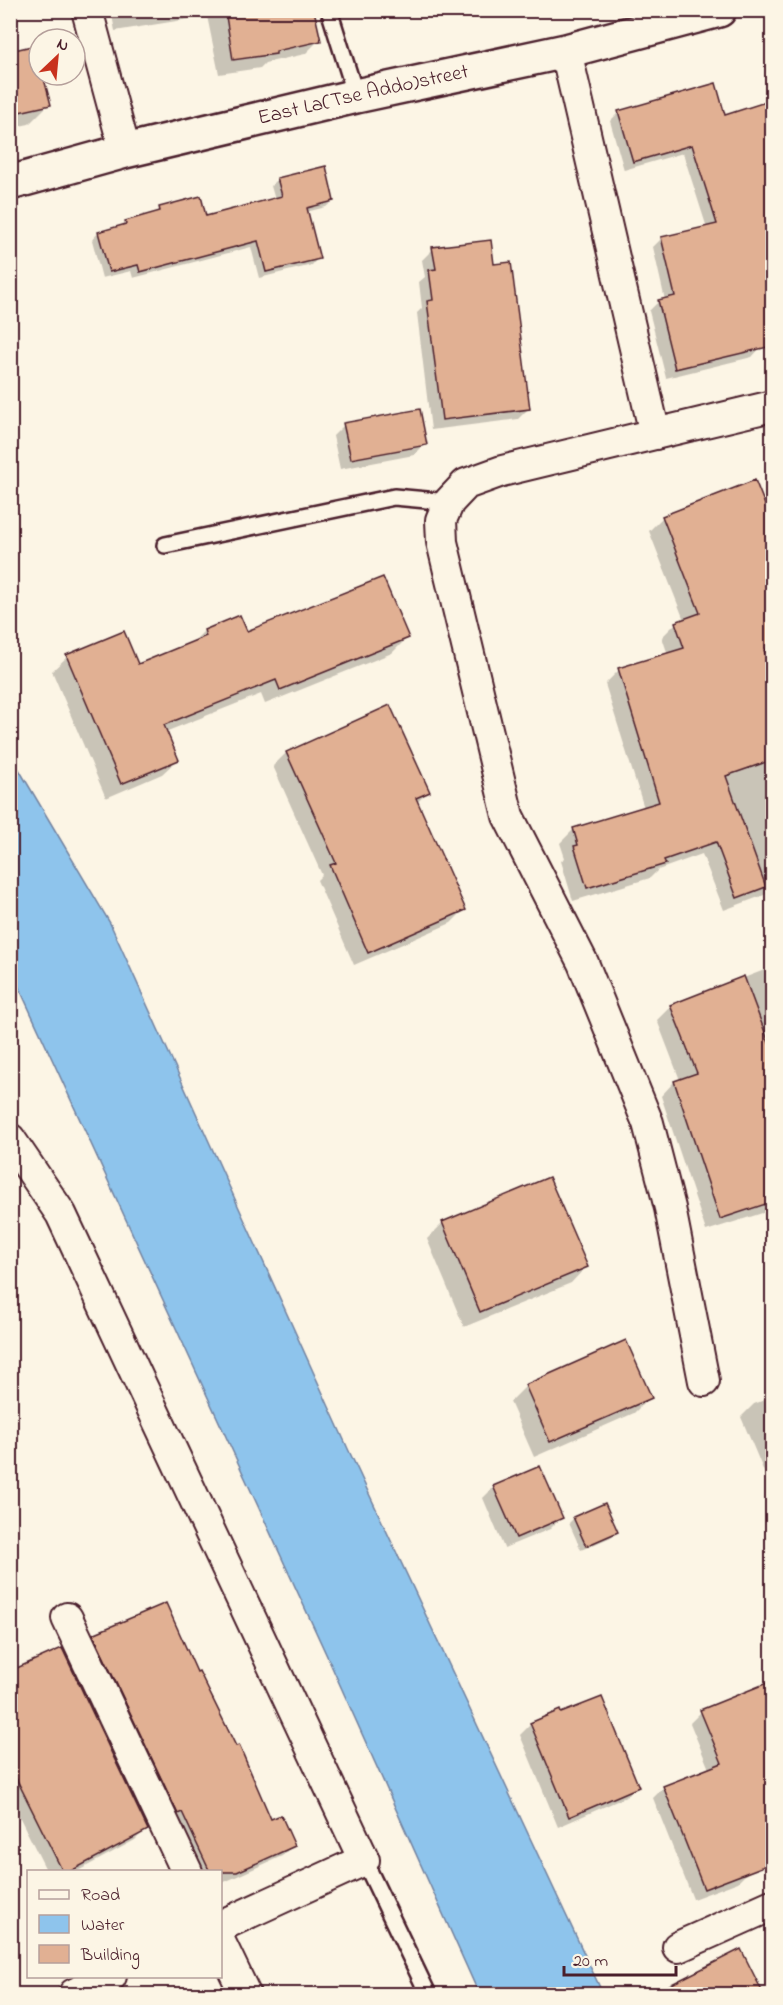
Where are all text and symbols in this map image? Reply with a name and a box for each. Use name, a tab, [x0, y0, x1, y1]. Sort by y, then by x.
north arrow	[27, 27, 87, 87]
text: N	[53, 32, 73, 59]
street label: East La(Tse Addo)street	[255, 57, 471, 134]
legend	[27, 1870, 222, 1978]
text: Road	[81, 1883, 120, 1909]
text: Water	[81, 1913, 125, 1939]
scale bar	[564, 1939, 676, 1977]
text: Building	[80, 1943, 140, 1970]
text: 20 m	[573, 1949, 608, 1975]

